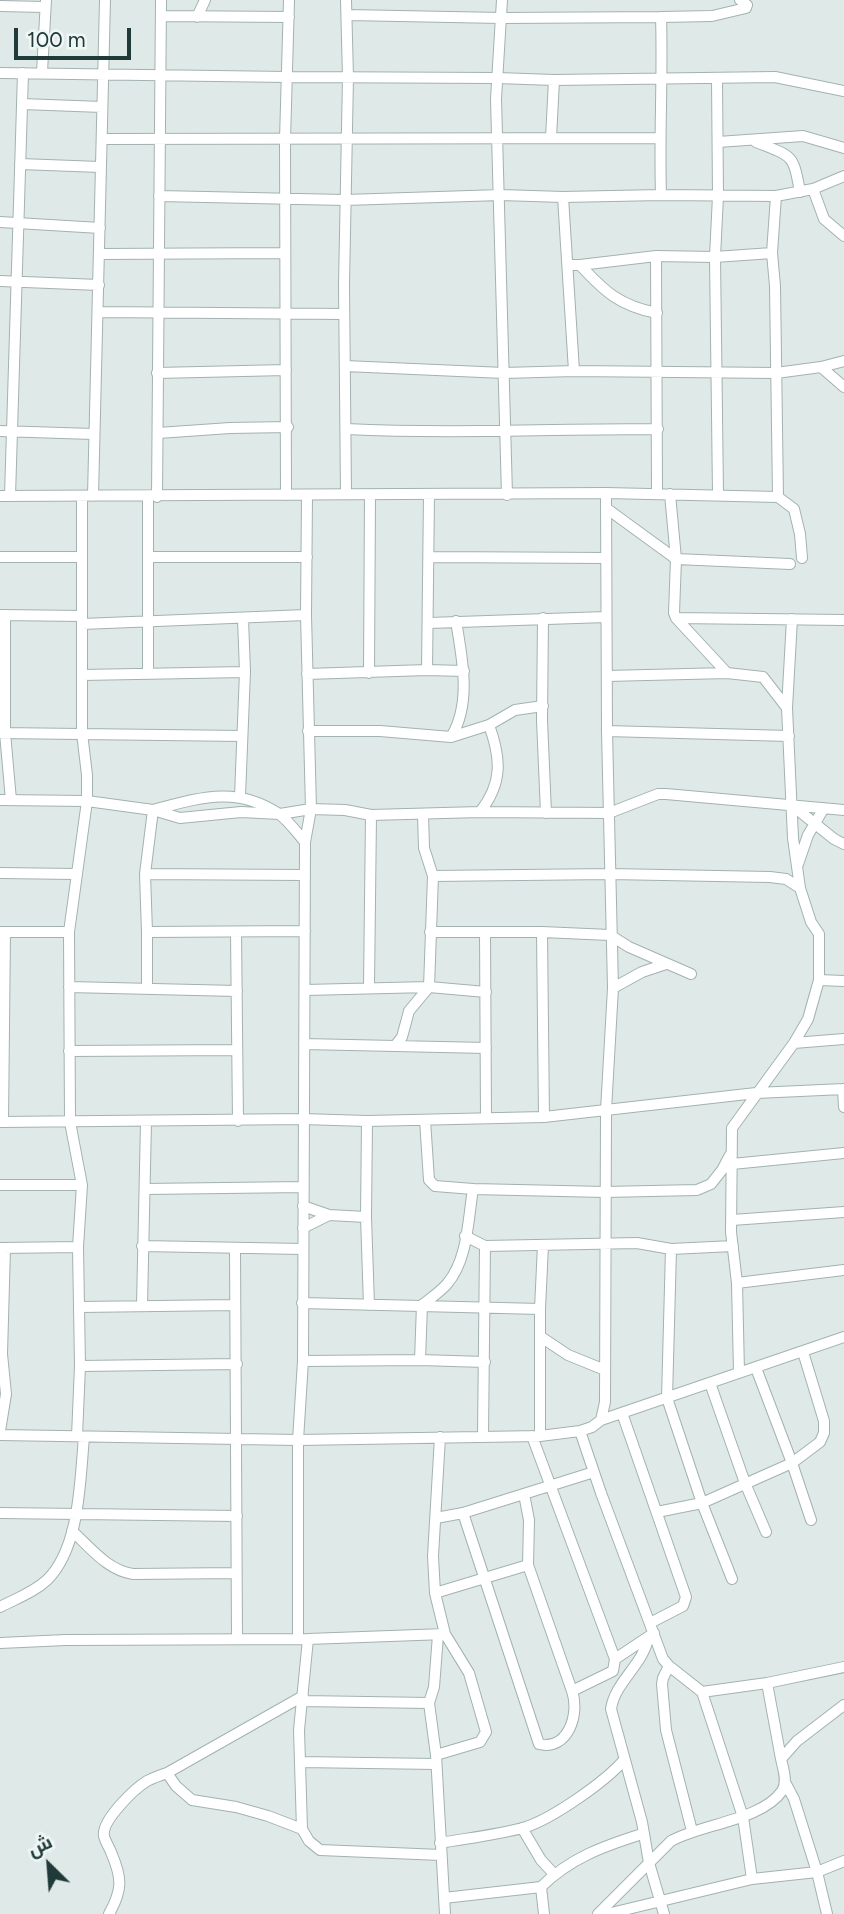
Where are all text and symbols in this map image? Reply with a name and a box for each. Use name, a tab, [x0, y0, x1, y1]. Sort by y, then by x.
scale bar	[18, 14, 135, 58]
text: 100 m	[27, 27, 86, 52]
north arrow	[14, 1830, 84, 1900]
text: ش	[24, 1830, 56, 1861]

